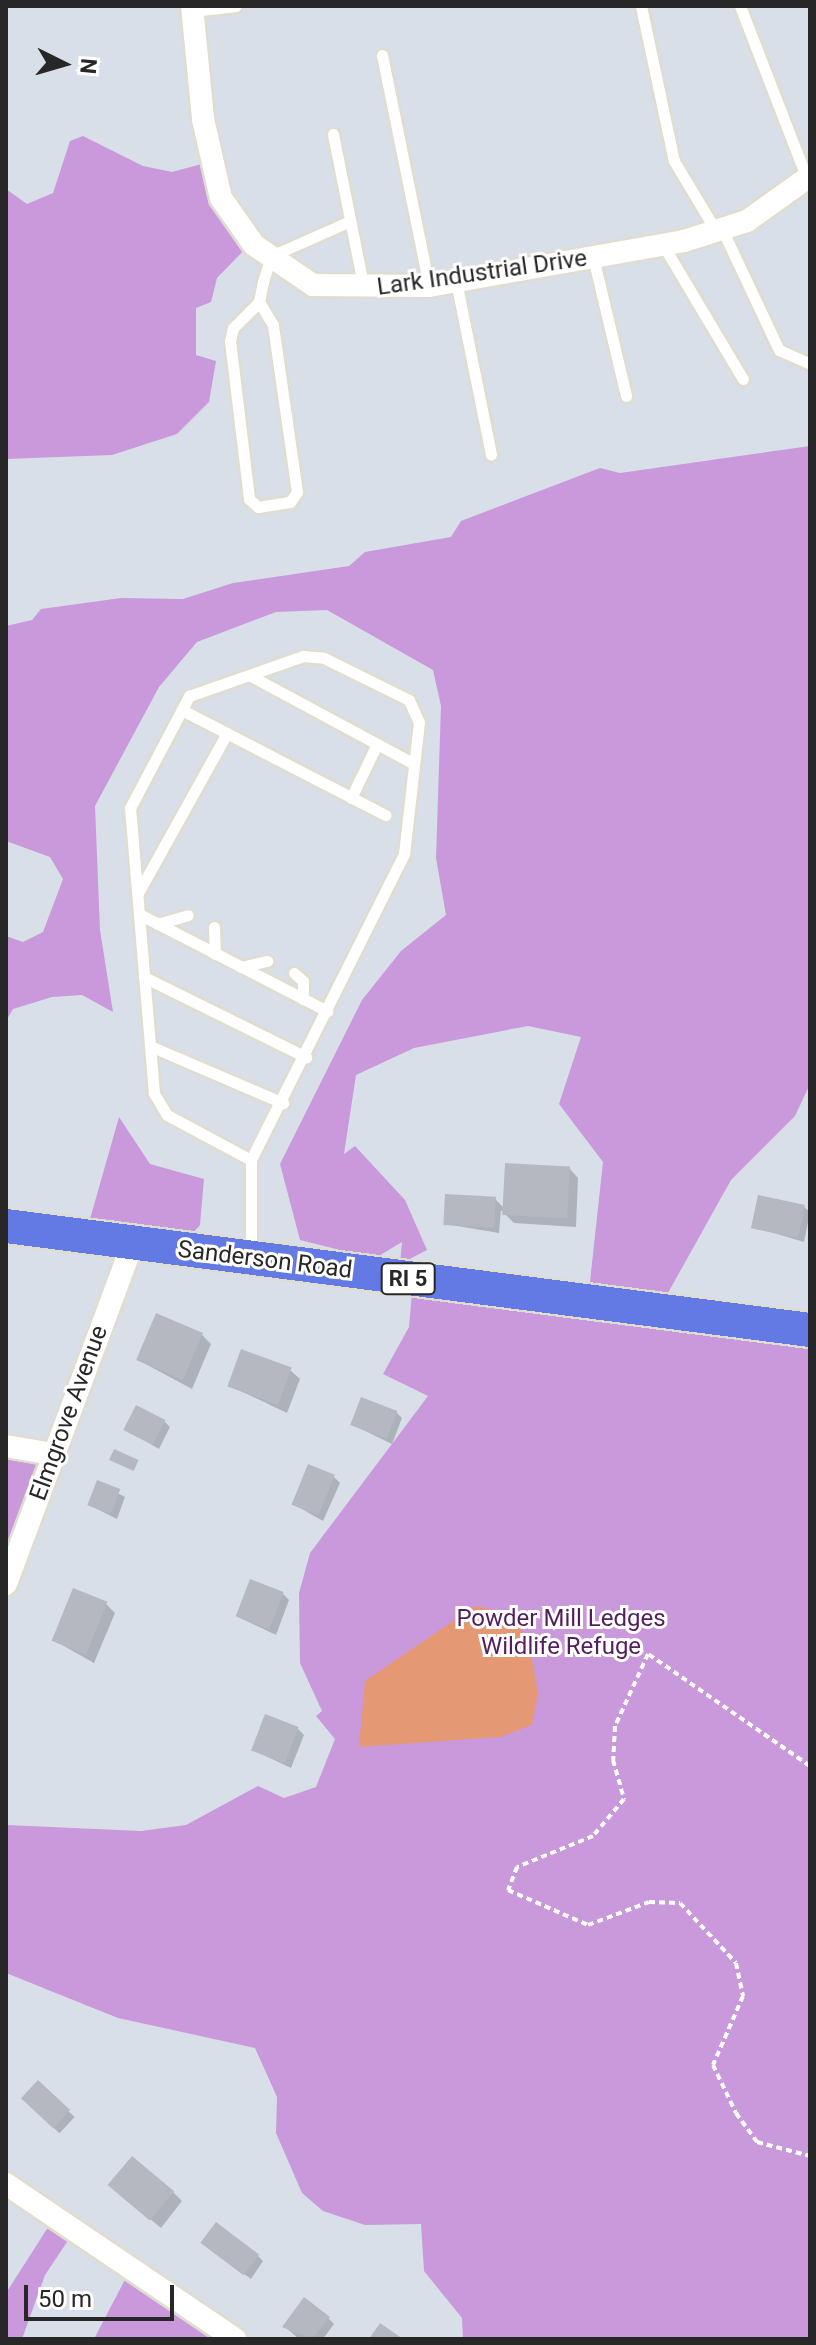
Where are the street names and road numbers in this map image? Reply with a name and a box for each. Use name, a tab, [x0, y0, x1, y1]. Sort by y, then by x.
street label: Lark Industrial Drive	[375, 244, 589, 302]
street label: Sanderson Road	[176, 1235, 354, 1285]
road number: RI 5	[380, 1261, 436, 1297]
street label: Elmgrove Avenue	[24, 1322, 114, 1504]

